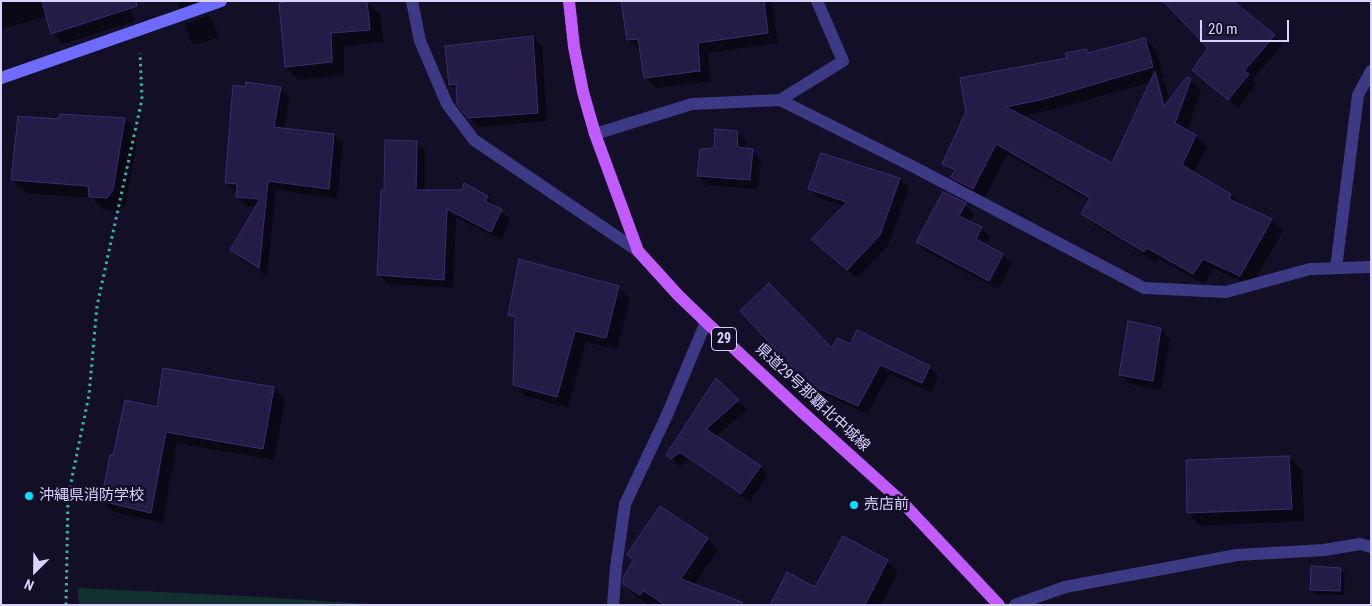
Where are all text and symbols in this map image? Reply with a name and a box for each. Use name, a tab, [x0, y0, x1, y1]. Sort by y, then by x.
scale bar	[1202, 10, 1291, 42]
text: 20 m	[1208, 20, 1238, 38]
road number: 29	[712, 328, 736, 350]
street label: 県道29号那覇北中城線	[751, 340, 873, 456]
place label: 沖縄県消防学校	[39, 487, 144, 505]
marker: 沖縄県消防学校	[23, 490, 35, 502]
place label: 売店前	[864, 496, 909, 514]
marker: 売店前	[848, 499, 860, 511]
north arrow	[10, 546, 60, 596]
text: N	[22, 576, 36, 594]

